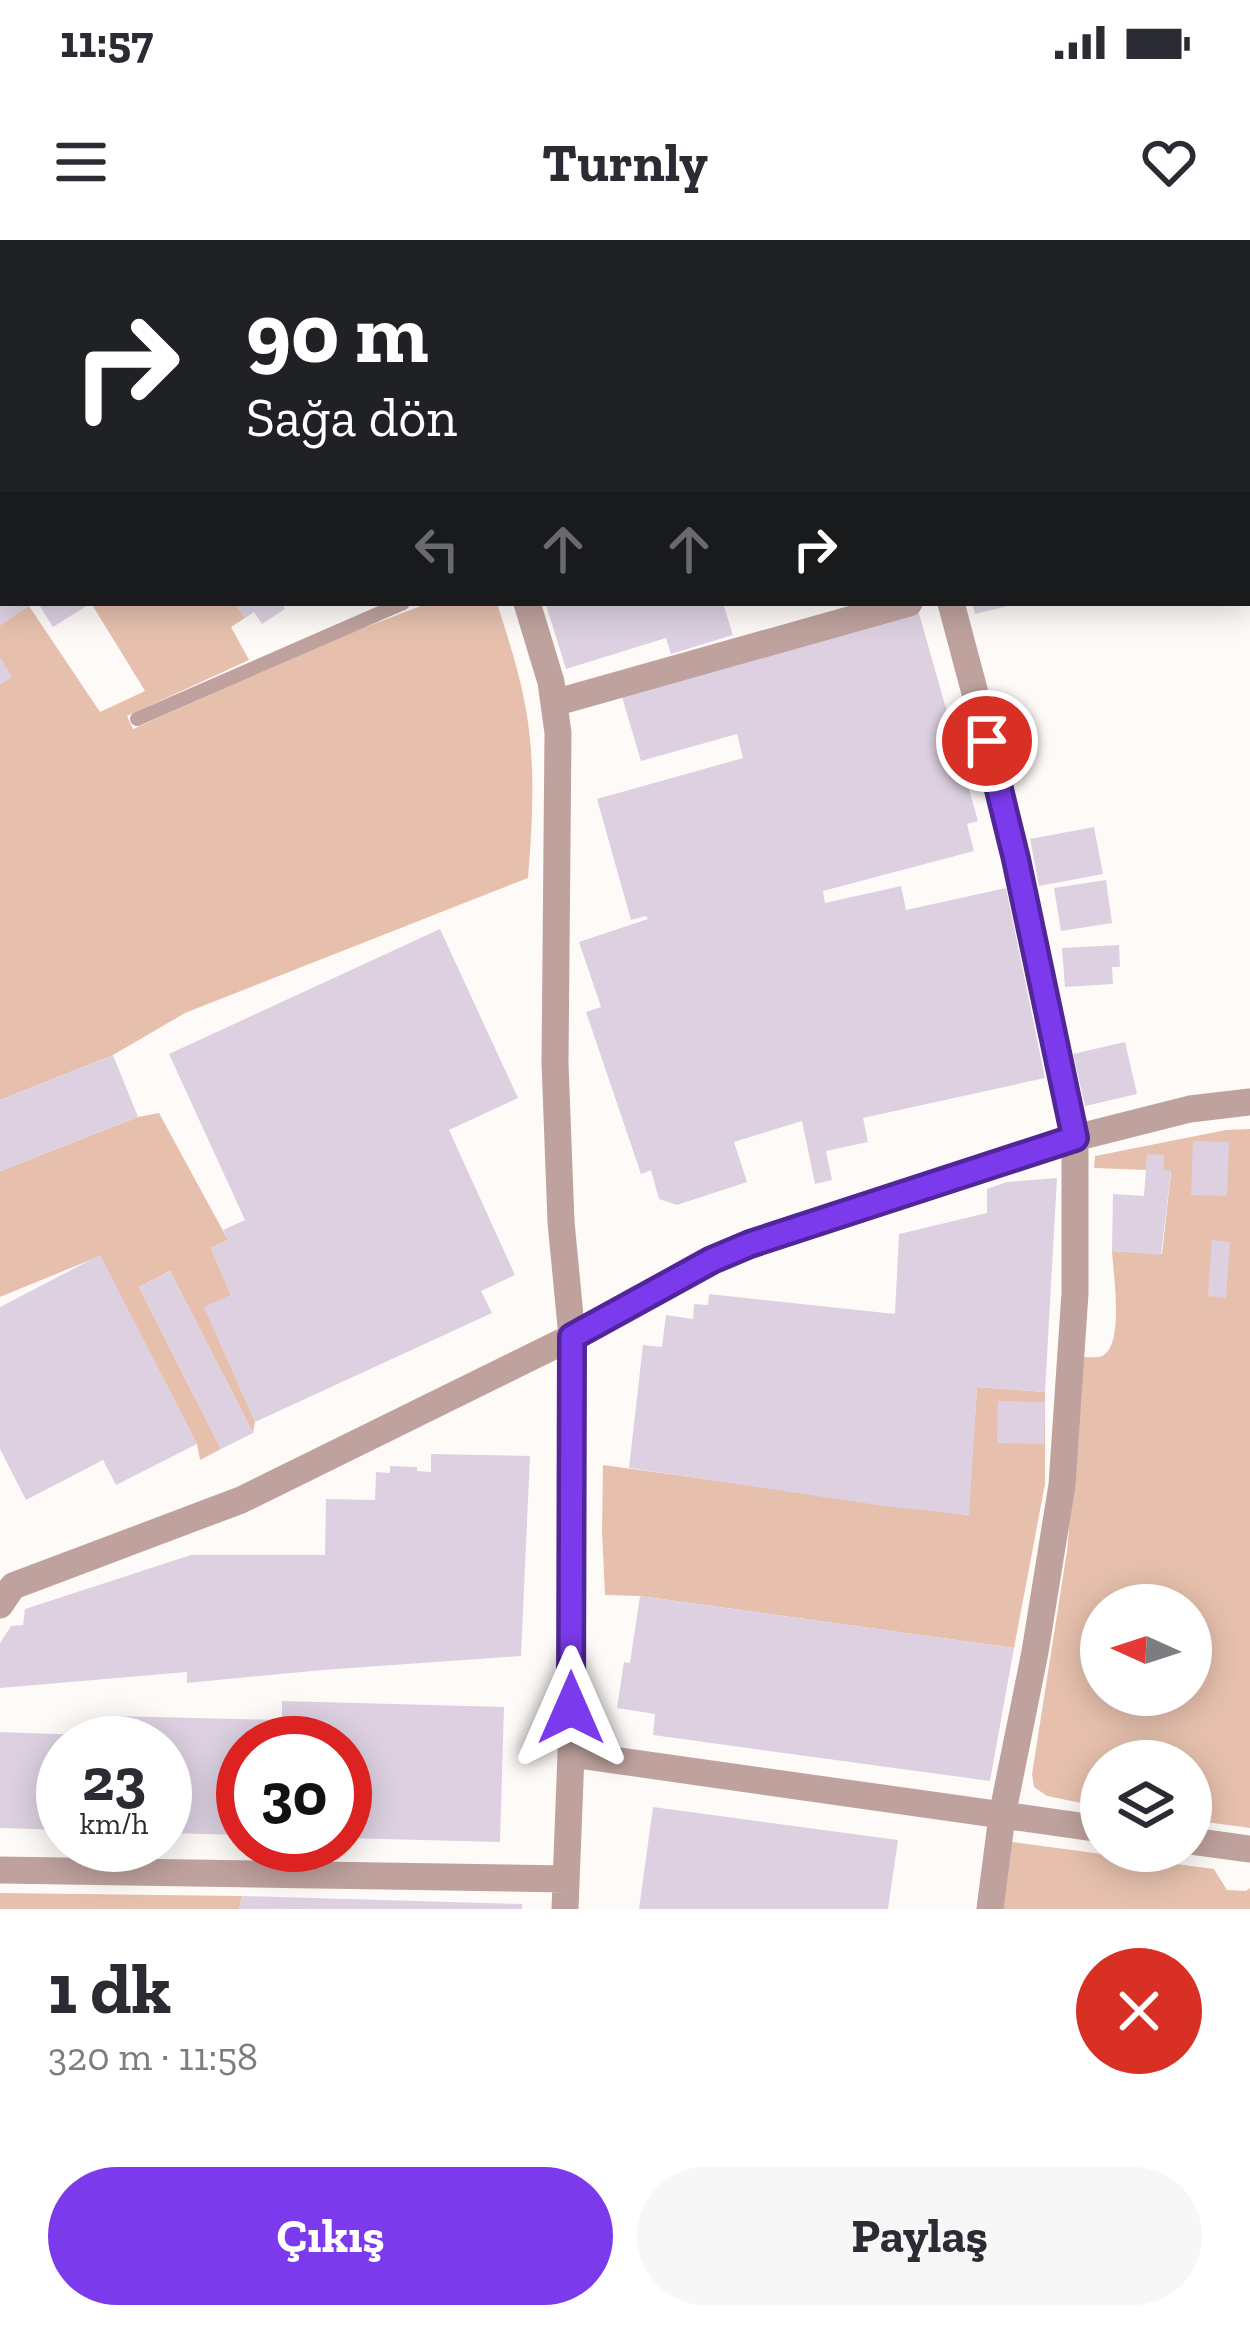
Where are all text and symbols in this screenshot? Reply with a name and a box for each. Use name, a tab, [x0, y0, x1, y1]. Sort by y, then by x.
text: 11:57	[60, 15, 153, 69]
icon: menu	[48, 129, 114, 195]
icon: heart	[1136, 129, 1202, 195]
text: Turnly	[542, 130, 708, 195]
text: 90 m	[246, 283, 429, 384]
icon: right	[48, 288, 204, 444]
text: Sağa dön	[246, 385, 457, 450]
icon: left	[404, 516, 470, 582]
icon: ahead	[530, 516, 596, 582]
icon: ahead	[656, 516, 722, 582]
icon: right	[782, 516, 848, 582]
pin	[936, 690, 1038, 792]
icon: arrive	[954, 708, 1020, 774]
north arrow	[1080, 1584, 1212, 1716]
map controls	[1080, 1584, 1212, 1872]
position arrow	[508, 1645, 634, 1771]
speed limit sign: 30	[216, 1716, 372, 1872]
button: layers	[1080, 1740, 1212, 1872]
text: 23	[82, 1743, 146, 1815]
text: km/h	[80, 1806, 148, 1842]
text: 1 dk	[48, 1945, 171, 2031]
button: close	[1076, 1948, 1202, 2074]
text: 320 m · 11:58	[48, 2033, 258, 2080]
button: Çıkış	[48, 2167, 613, 2305]
button: Paylaş	[637, 2167, 1202, 2305]

